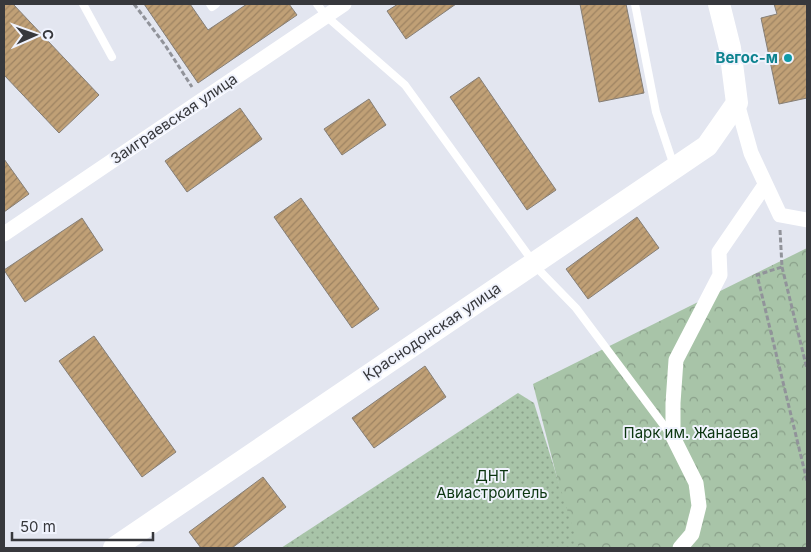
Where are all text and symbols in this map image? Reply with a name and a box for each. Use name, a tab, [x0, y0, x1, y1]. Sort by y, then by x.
north arrow	[10, 10, 60, 60]
text: С	[40, 29, 57, 40]
place label: Вегос-м	[715, 48, 778, 67]
marker: Вегос-м	[782, 52, 794, 64]
street label: Заиграевская улица	[107, 69, 241, 168]
street label: Краснодонская улица	[359, 278, 504, 385]
park label: Парк им. Жанаева	[624, 423, 758, 442]
park label: ДНТ Авиастроитель	[436, 466, 548, 502]
scale bar	[12, 510, 154, 542]
text: 50 m	[20, 517, 56, 536]

